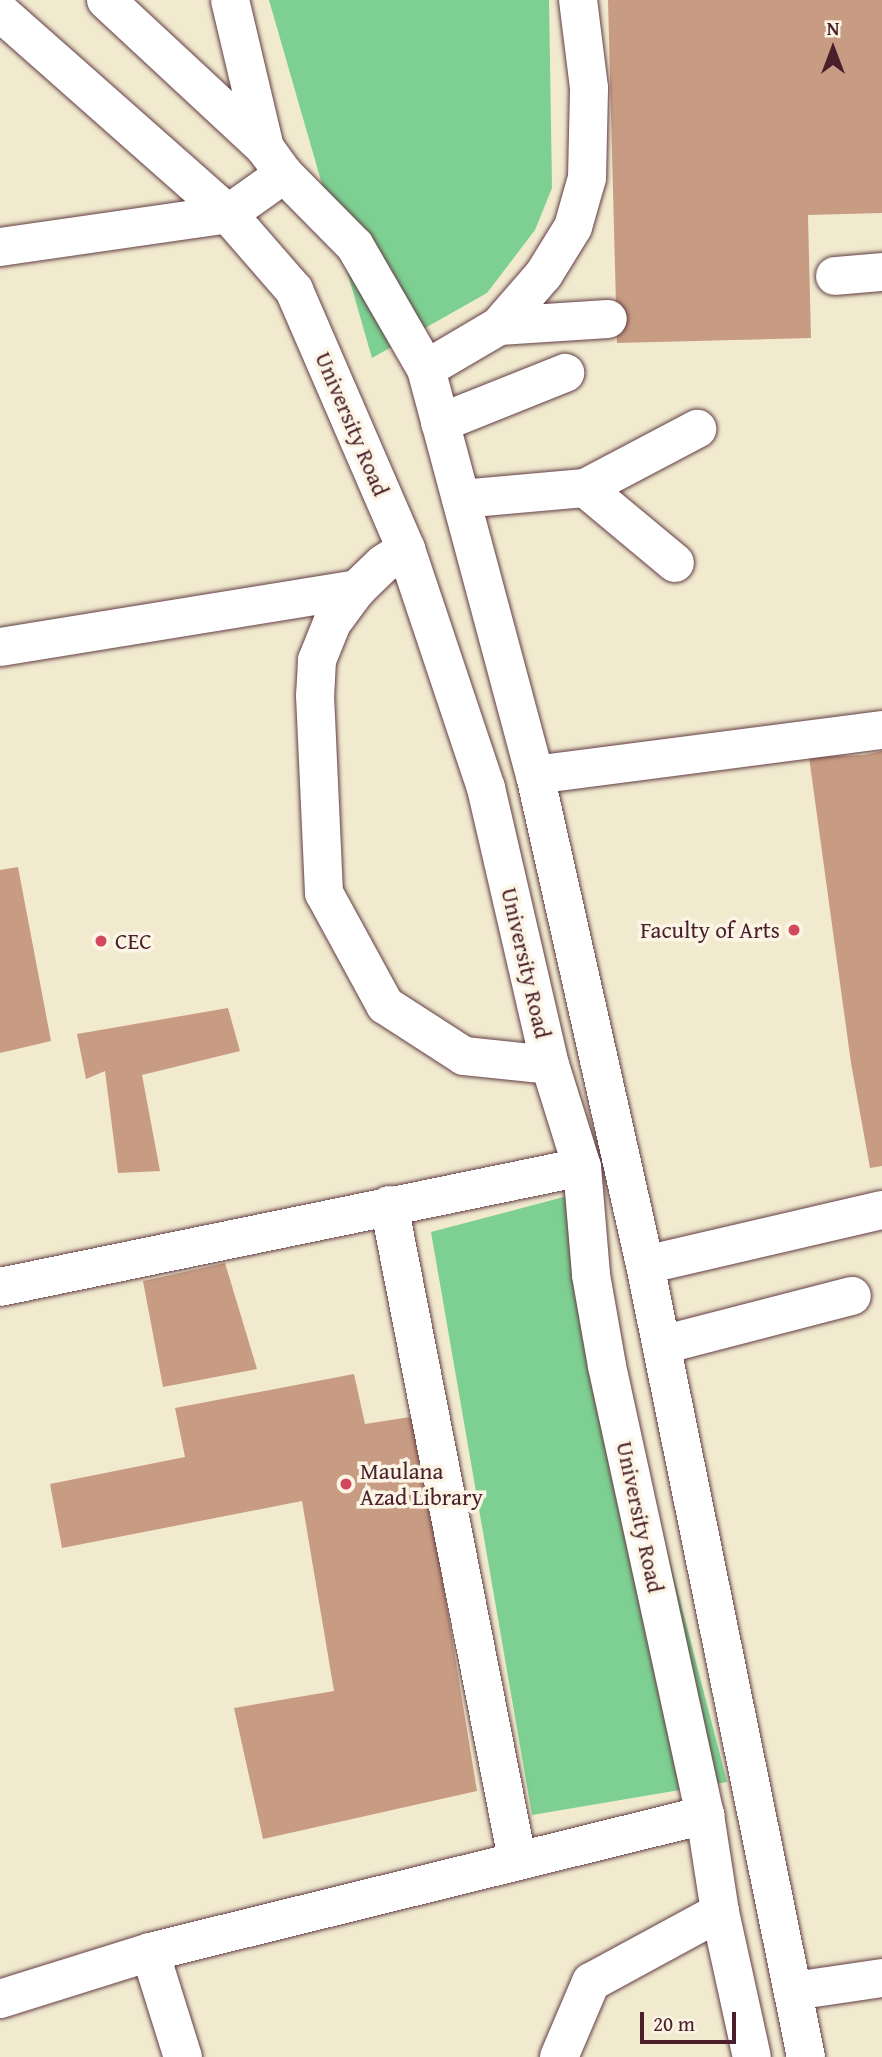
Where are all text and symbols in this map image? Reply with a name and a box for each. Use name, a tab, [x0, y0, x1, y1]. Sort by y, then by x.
north arrow	[798, 14, 868, 84]
text: N	[827, 14, 839, 42]
street label: University Road	[309, 348, 395, 500]
street label: University Road	[495, 885, 557, 1041]
place label: Faculty of Arts	[640, 916, 780, 944]
marker: Faculty of Arts	[786, 922, 802, 938]
place label: CEC	[115, 927, 152, 955]
marker: CEC	[93, 933, 109, 949]
street label: University Road	[610, 1439, 670, 1595]
place label: Maulana Azad Library	[360, 1457, 483, 1511]
marker: Maulana Azad Library	[338, 1476, 354, 1492]
scale bar	[644, 1997, 740, 2041]
text: 20 m	[653, 2008, 695, 2039]

